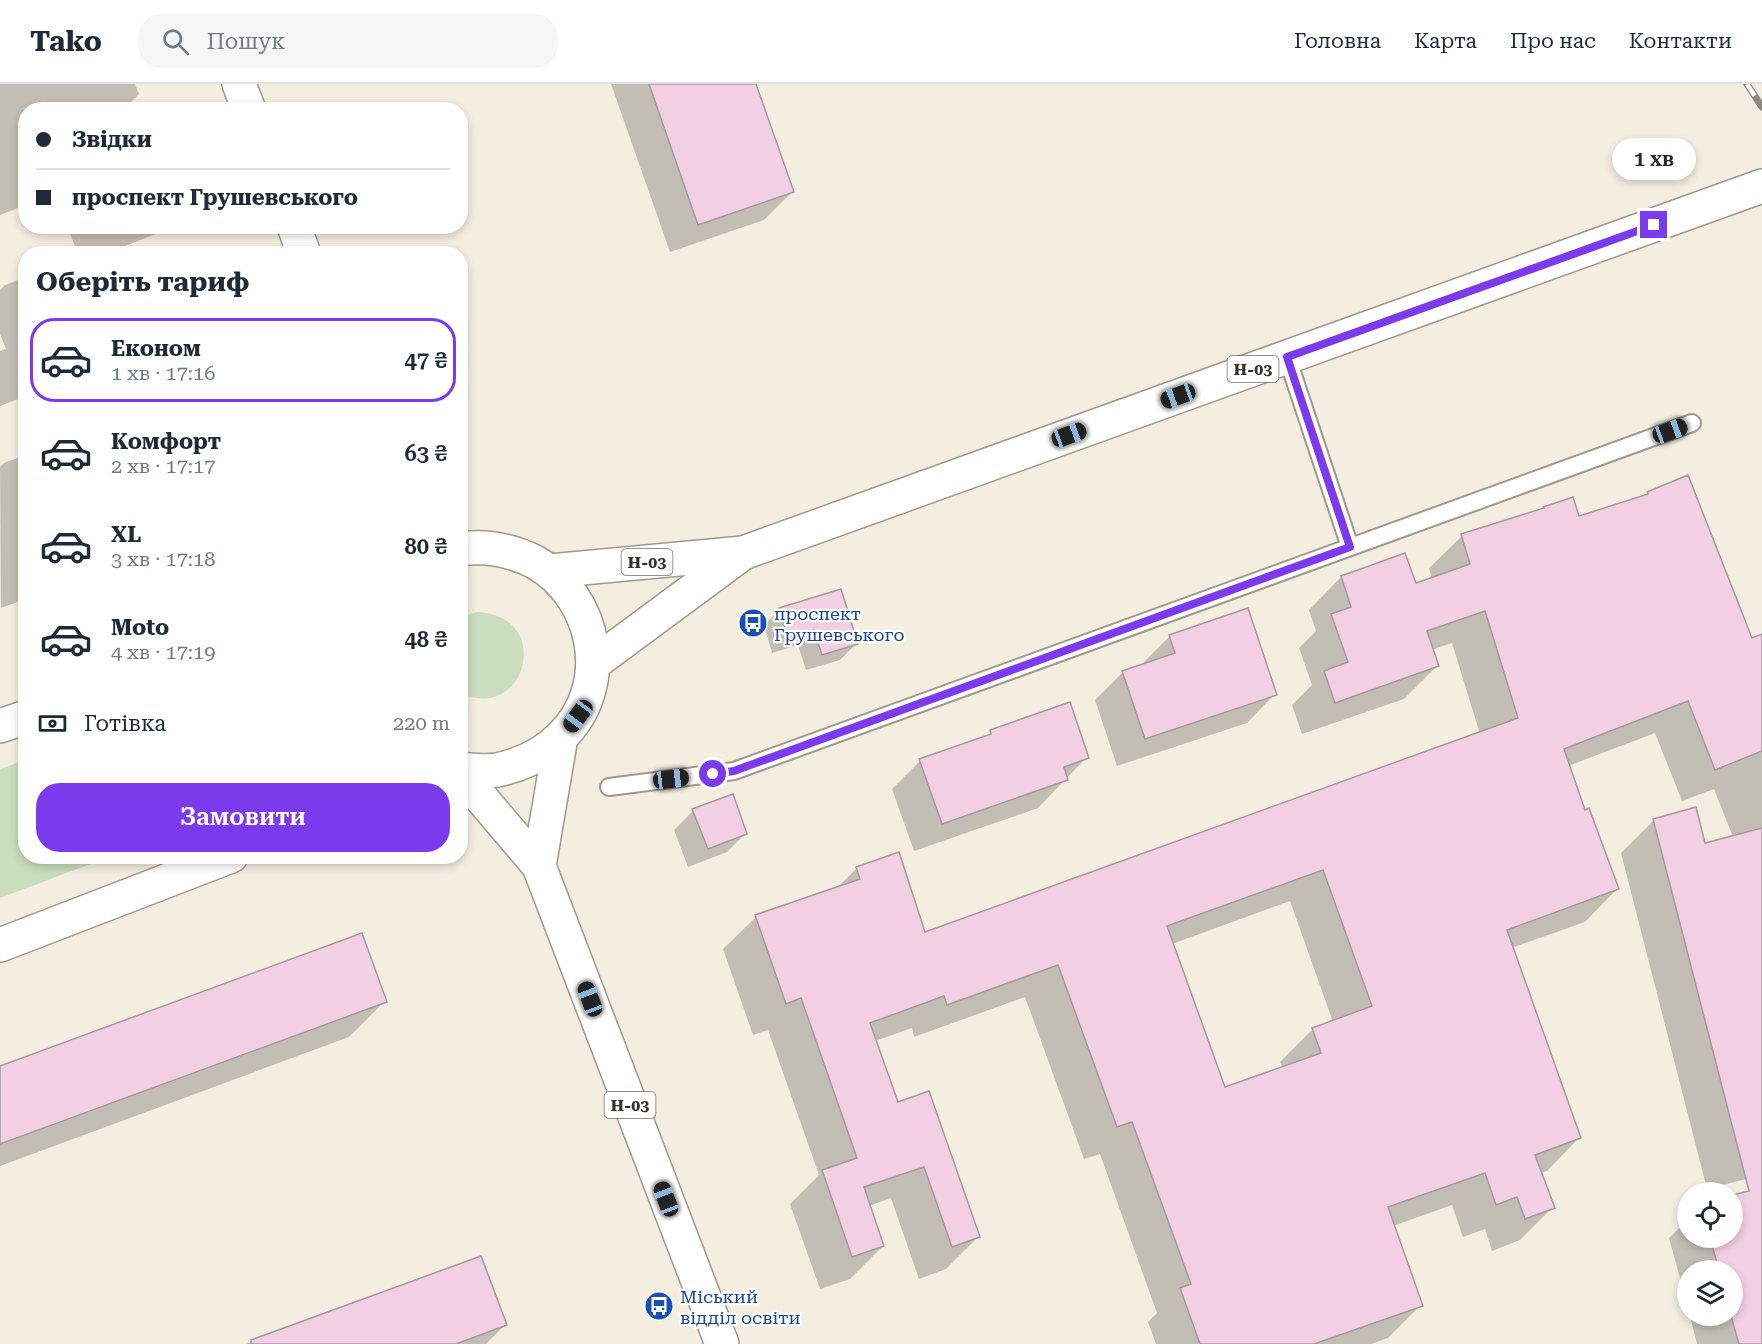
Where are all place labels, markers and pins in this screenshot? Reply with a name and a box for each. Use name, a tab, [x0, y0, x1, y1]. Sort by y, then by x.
place label: проспект Грушевського	[774, 603, 905, 645]
bus stop icon: проспект Грушевського	[737, 607, 769, 639]
place label: Міський відділ освіти	[680, 1286, 801, 1328]
bus stop icon: Міський відділ освіти	[643, 1290, 675, 1322]

